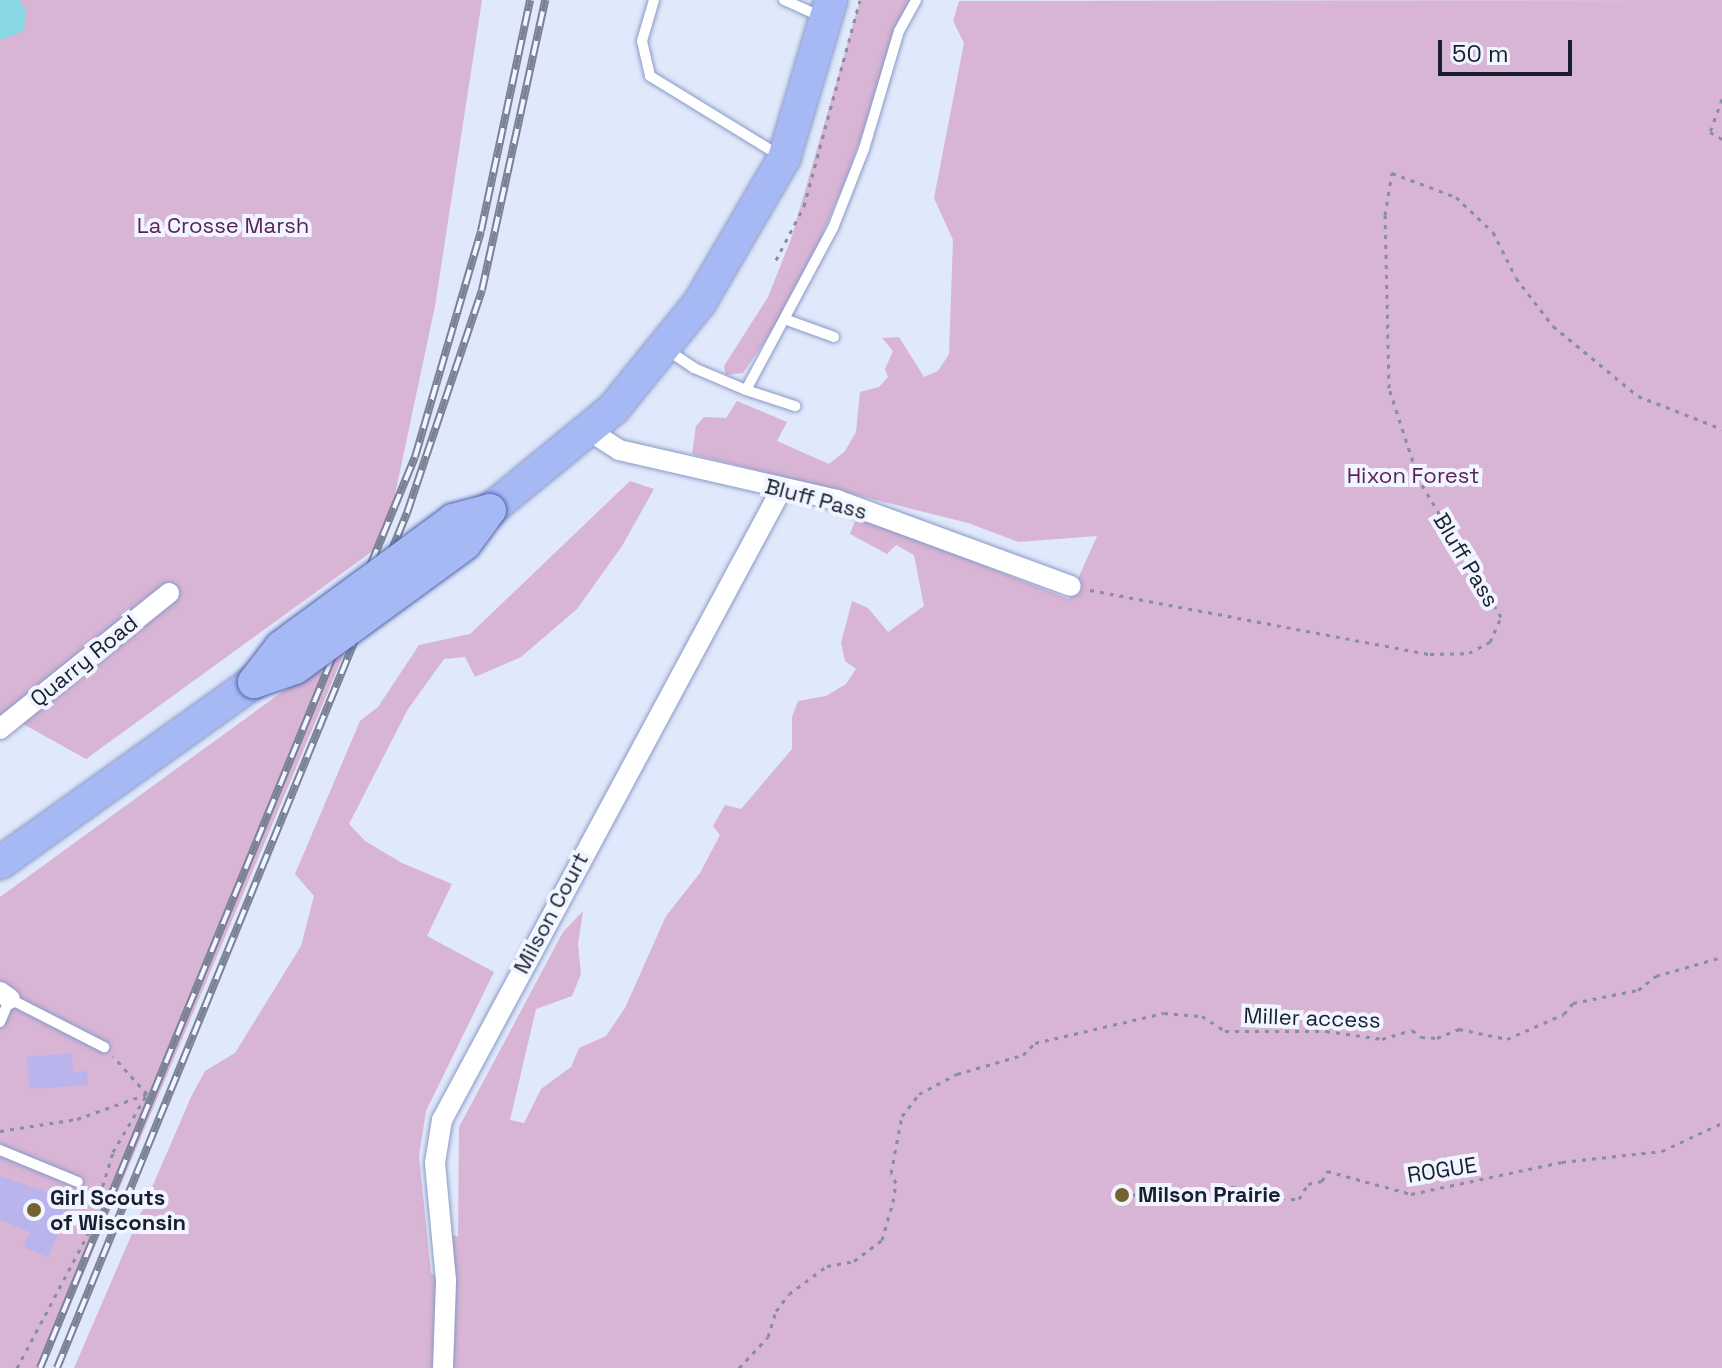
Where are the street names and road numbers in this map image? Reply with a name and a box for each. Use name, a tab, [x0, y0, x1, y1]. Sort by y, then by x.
street label: Bluff Pass	[762, 473, 870, 525]
street label: Bluff Pass	[1428, 508, 1504, 612]
street label: Quarry Road	[25, 610, 143, 712]
street label: Milson Court	[508, 848, 594, 978]
street label: Miller access	[1243, 1002, 1381, 1034]
street label: ROGUE	[1405, 1151, 1479, 1189]

